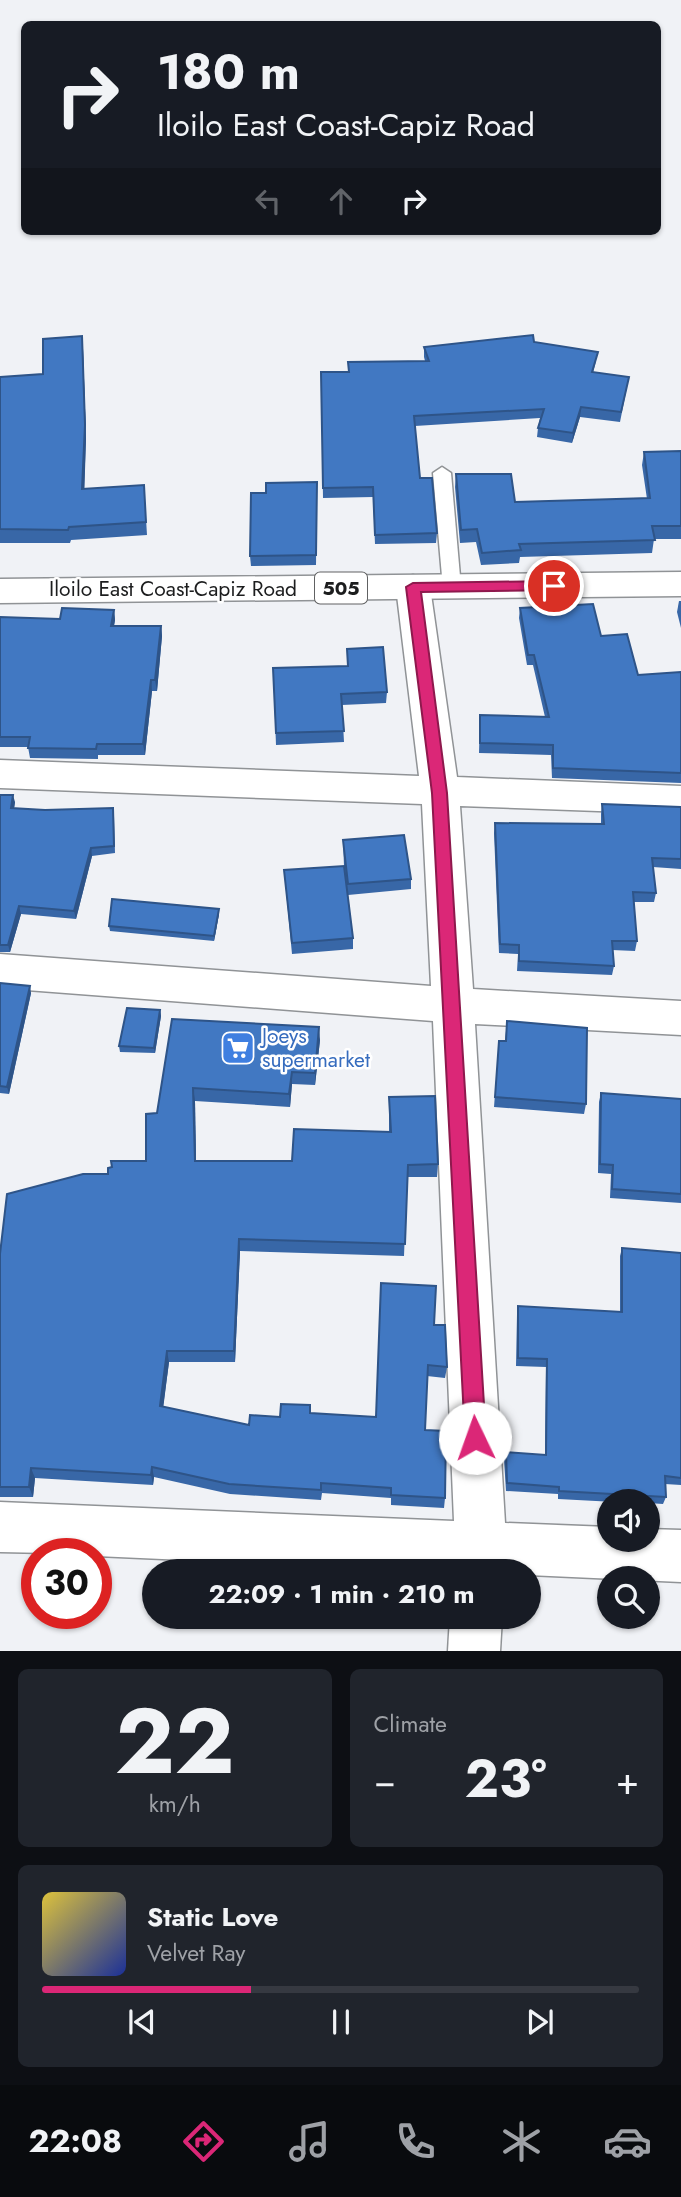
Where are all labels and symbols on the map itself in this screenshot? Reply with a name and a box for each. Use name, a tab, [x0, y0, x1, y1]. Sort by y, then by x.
pin	[524, 556, 584, 616]
road number: 505	[315, 572, 367, 604]
street label: Iloilo East Coast-Capiz Road	[49, 574, 297, 604]
place label: Joeys supermarket	[259, 1021, 370, 1075]
supermarket icon: Joeys supermarket	[219, 1029, 257, 1067]
position arrow	[438, 1401, 512, 1475]
speed limit sign: 30	[21, 1538, 112, 1629]

